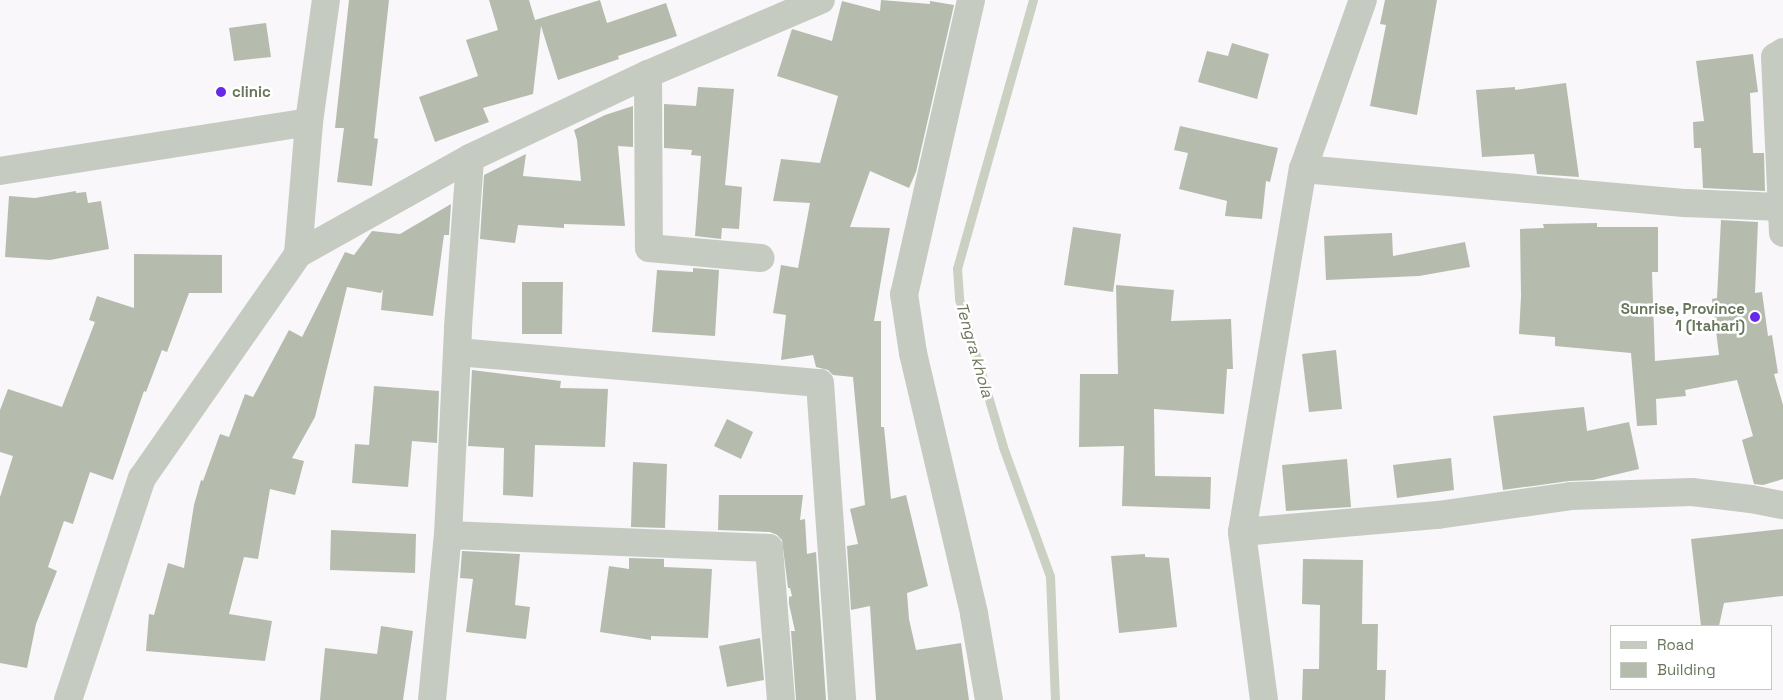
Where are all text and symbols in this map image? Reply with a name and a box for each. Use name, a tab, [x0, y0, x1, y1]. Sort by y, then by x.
place label: clinic	[232, 83, 271, 101]
marker: clinic	[214, 85, 228, 99]
place label: Sunrise, Province 1 (Itahari)	[1620, 299, 1745, 334]
water label: Tengra khola	[951, 300, 997, 400]
marker: Sunrise, Province 1 (Itahari)	[1749, 311, 1761, 323]
legend	[1610, 625, 1773, 690]
text: Road	[1657, 635, 1694, 654]
text: Building	[1657, 660, 1716, 679]

